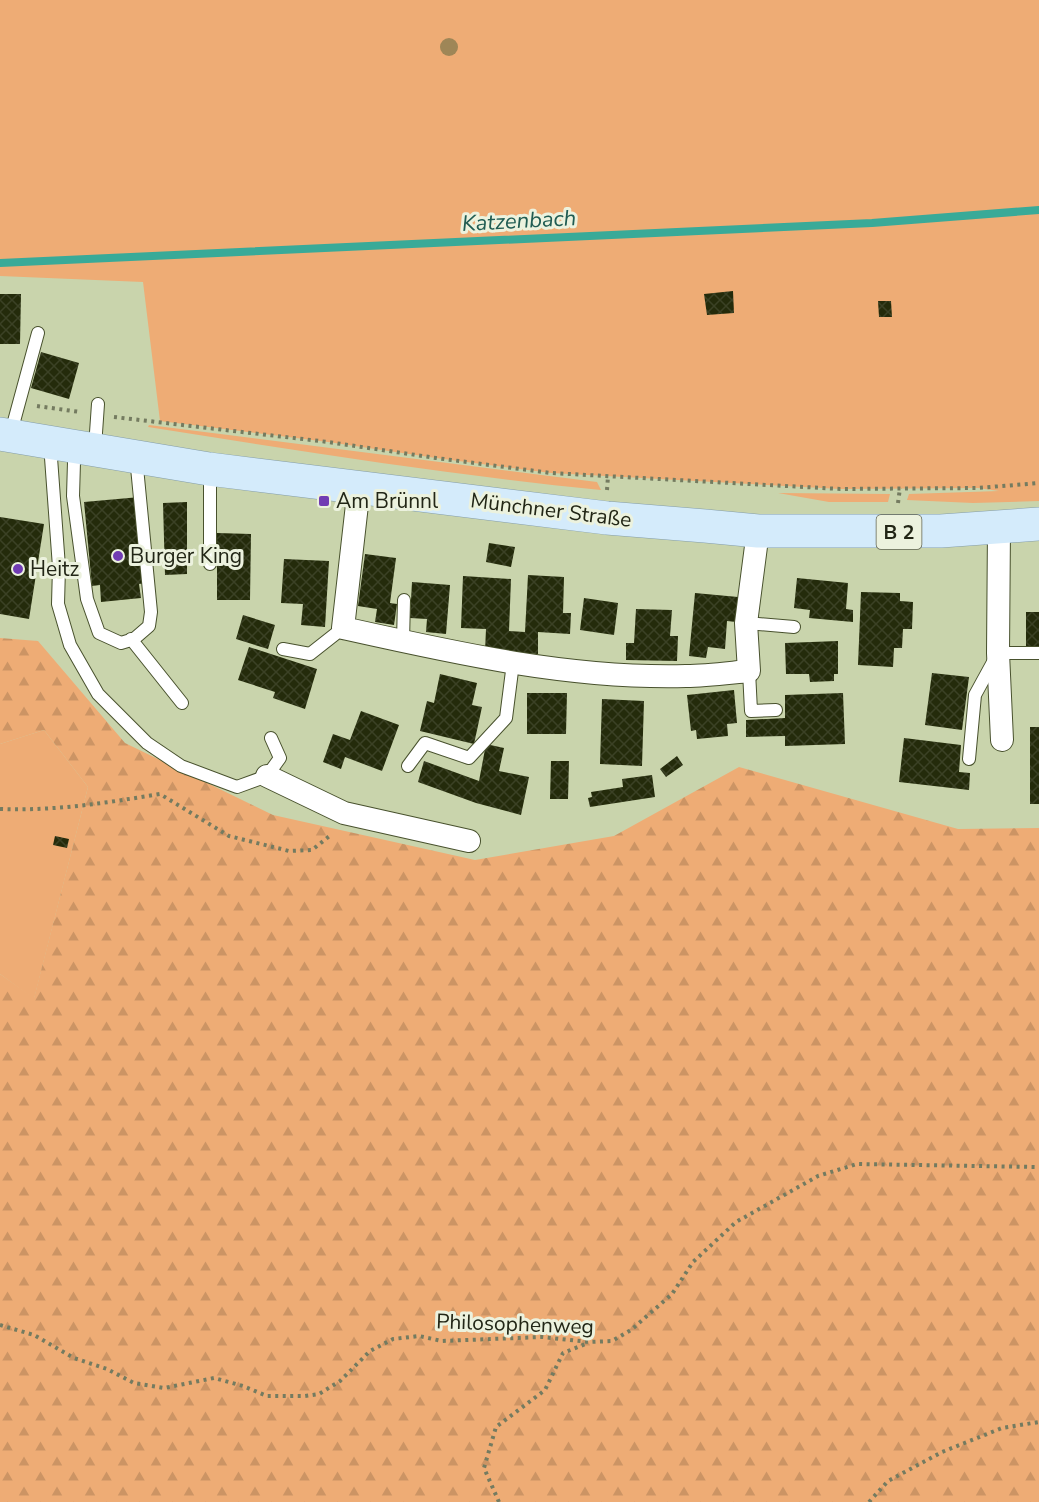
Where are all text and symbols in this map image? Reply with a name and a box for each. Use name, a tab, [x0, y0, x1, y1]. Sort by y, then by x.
water label: Katzenbach	[461, 203, 577, 239]
street label: Münchner Straße	[469, 486, 633, 534]
place label: Am Brünnl	[336, 487, 439, 515]
marker: Am Brünnl	[317, 494, 331, 508]
road number: B 2	[876, 515, 922, 549]
place label: Burger King	[130, 542, 242, 570]
marker: Burger King	[111, 549, 125, 563]
place label: Heitz	[30, 555, 79, 583]
marker: Heitz	[11, 562, 25, 576]
street label: Philosophenweg	[436, 1307, 594, 1341]

